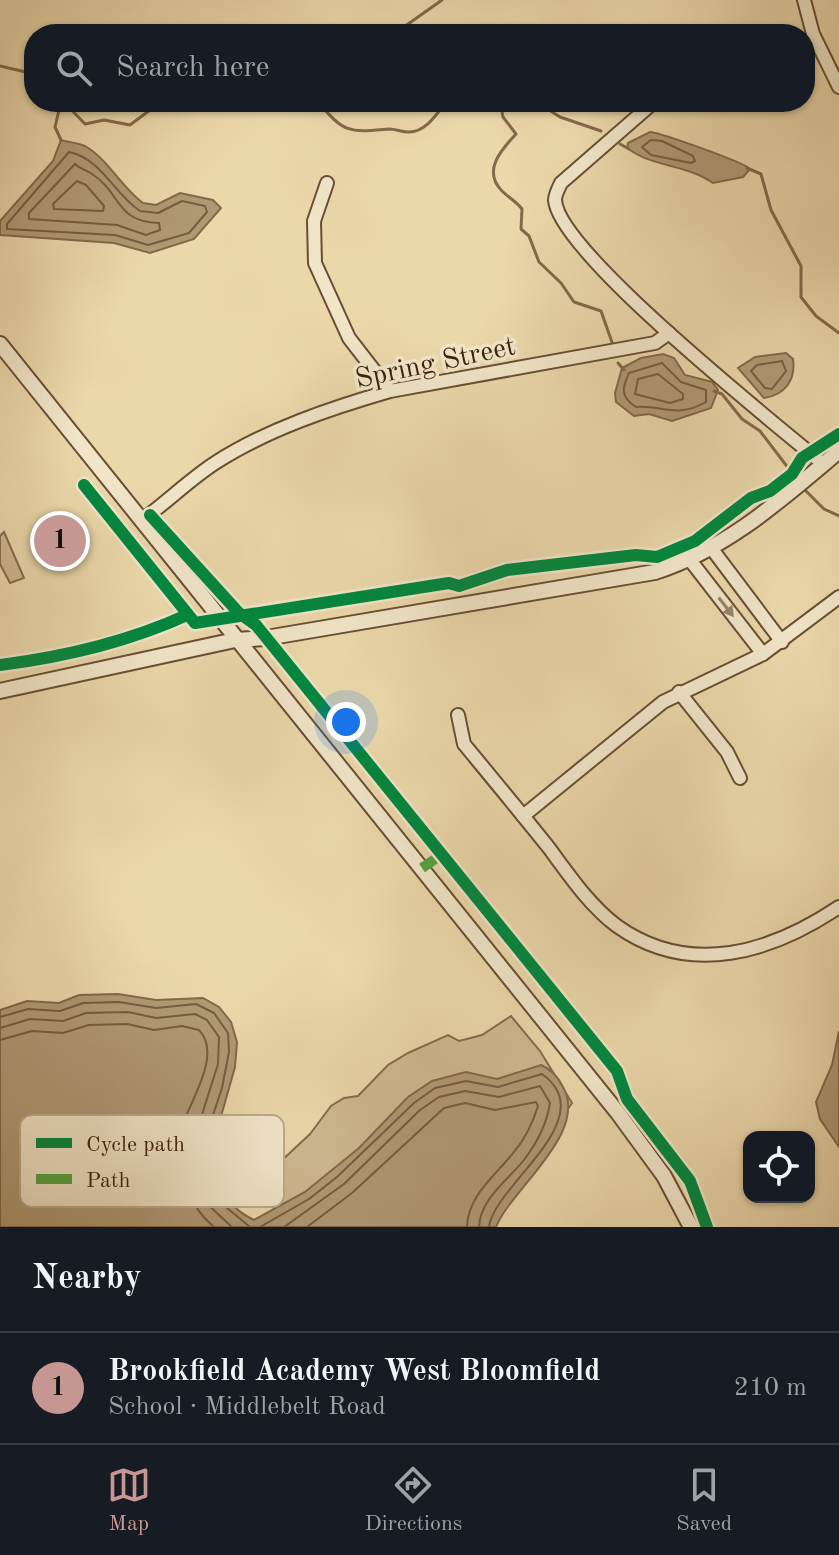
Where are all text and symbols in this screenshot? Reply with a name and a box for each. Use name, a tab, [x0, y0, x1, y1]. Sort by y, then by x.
search box	[24, 24, 815, 112]
icon: search	[52, 46, 96, 90]
text: Search here	[116, 53, 270, 83]
street label: Spring Street	[353, 333, 518, 395]
pin: 1	[34, 511, 86, 571]
one-way arrow	[718, 597, 734, 617]
your location	[326, 702, 366, 742]
legend	[20, 1115, 284, 1207]
map controls	[743, 1131, 815, 1203]
button: locate	[743, 1131, 815, 1203]
text: Cycle path	[86, 1134, 185, 1156]
text: Path	[86, 1170, 131, 1192]
text: Nearby	[32, 1262, 142, 1296]
text: Brookfield Academy West Bloomfield	[108, 1357, 600, 1387]
text: 1	[50, 1375, 66, 1401]
text: 210 m	[734, 1375, 807, 1401]
text: School · Middlebelt Road	[108, 1394, 386, 1420]
tab: Map	[107, 1463, 151, 1538]
tab: Directions	[365, 1463, 462, 1538]
tab: Saved	[676, 1463, 732, 1538]

